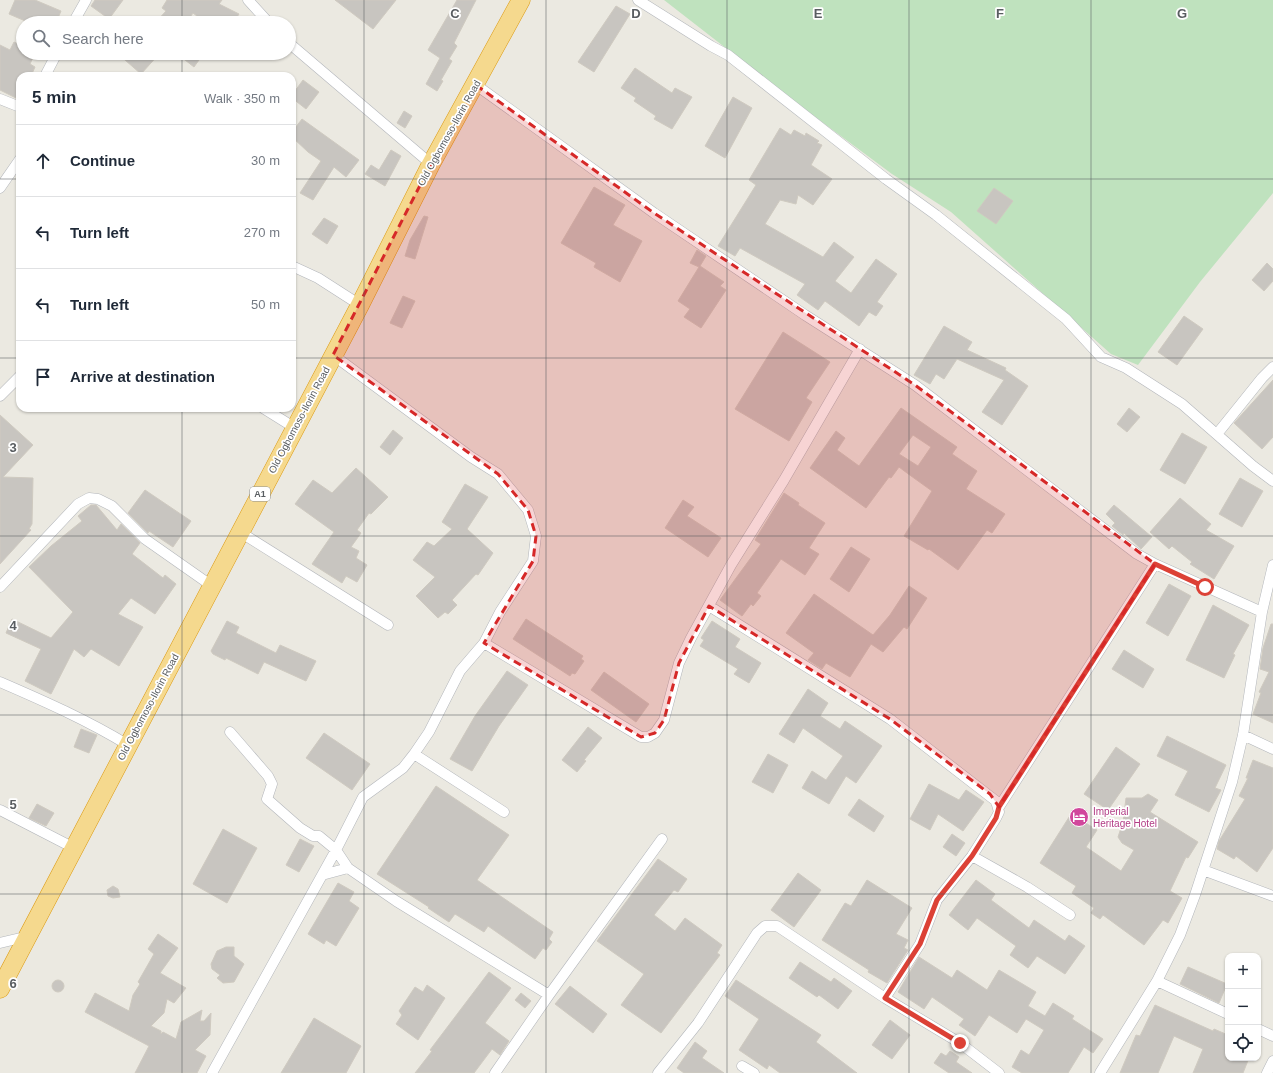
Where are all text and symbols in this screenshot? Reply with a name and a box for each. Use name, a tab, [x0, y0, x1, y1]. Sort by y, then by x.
text: C	[450, 6, 460, 21]
text: D	[631, 6, 641, 21]
text: E	[814, 6, 823, 21]
text: F	[996, 6, 1004, 21]
text: G	[1177, 6, 1187, 21]
search box	[16, 16, 296, 60]
icon: search	[30, 27, 52, 49]
text: Search here	[62, 30, 144, 47]
street label: Old Ogbomoso-Ilorin Road	[415, 78, 483, 188]
text: 5 min	[32, 88, 76, 107]
text: Walk · 350 m	[204, 91, 280, 106]
icon: ahead	[32, 150, 54, 172]
text: Continue	[70, 152, 135, 169]
text: 30 m	[251, 153, 280, 168]
icon: left	[32, 222, 54, 244]
text: Turn left	[70, 224, 129, 241]
text: 270 m	[244, 225, 280, 240]
icon: left	[32, 294, 54, 316]
text: Turn left	[70, 296, 129, 313]
text: 50 m	[251, 297, 280, 312]
street label: Old Ogbomoso-Ilorin Road	[266, 365, 332, 475]
icon: arrive	[32, 366, 54, 388]
text: Arrive at destination	[70, 368, 215, 385]
text: 3	[9, 440, 17, 455]
road number: A1	[250, 487, 270, 501]
route start	[1196, 578, 1214, 596]
text: 4	[9, 618, 17, 633]
street label: Old Ogbomoso-Ilorin Road	[115, 652, 181, 762]
text: 5	[9, 797, 17, 812]
hotel icon: Imperial Heritage Hotel	[1068, 806, 1090, 828]
place label: Imperial Heritage Hotel	[1093, 806, 1157, 829]
map controls	[1225, 953, 1261, 1061]
button: +	[1225, 953, 1261, 989]
text: 6	[9, 976, 17, 991]
button: −	[1225, 989, 1261, 1025]
button: locate	[1225, 1025, 1261, 1061]
route end	[951, 1034, 969, 1052]

